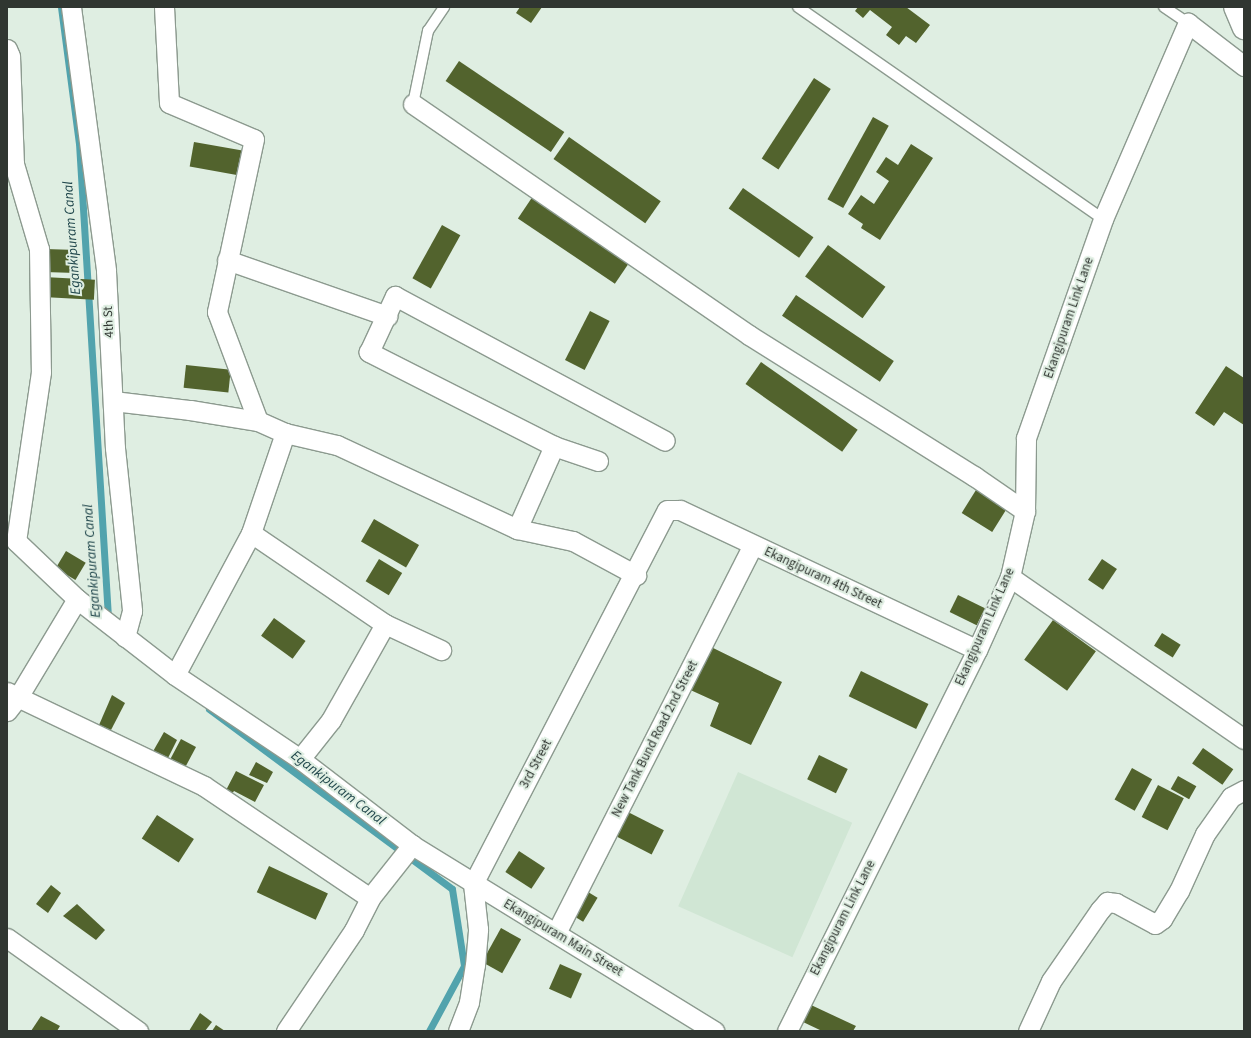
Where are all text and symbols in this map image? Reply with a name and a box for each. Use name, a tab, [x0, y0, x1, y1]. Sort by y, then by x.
water label: Egankipuram Canal	[60, 181, 84, 295]
street label: Ekangipuram Link Lane	[1041, 255, 1097, 381]
street label: 4th St	[100, 306, 118, 338]
water label: Egankipuram Canal	[80, 504, 104, 618]
street label: Ekangipuram 4th Street	[762, 544, 884, 612]
street label: Ekangipuram Link Lane	[952, 566, 1018, 688]
street label: New Tank Bund Road 2nd Street	[609, 658, 701, 820]
street label: 3rd Street	[517, 737, 555, 791]
water label: Egankipuram Canal	[288, 747, 388, 829]
street label: Ekangipuram Link Lane	[807, 858, 879, 978]
street label: Ekangipuram Main Street	[500, 896, 626, 980]

